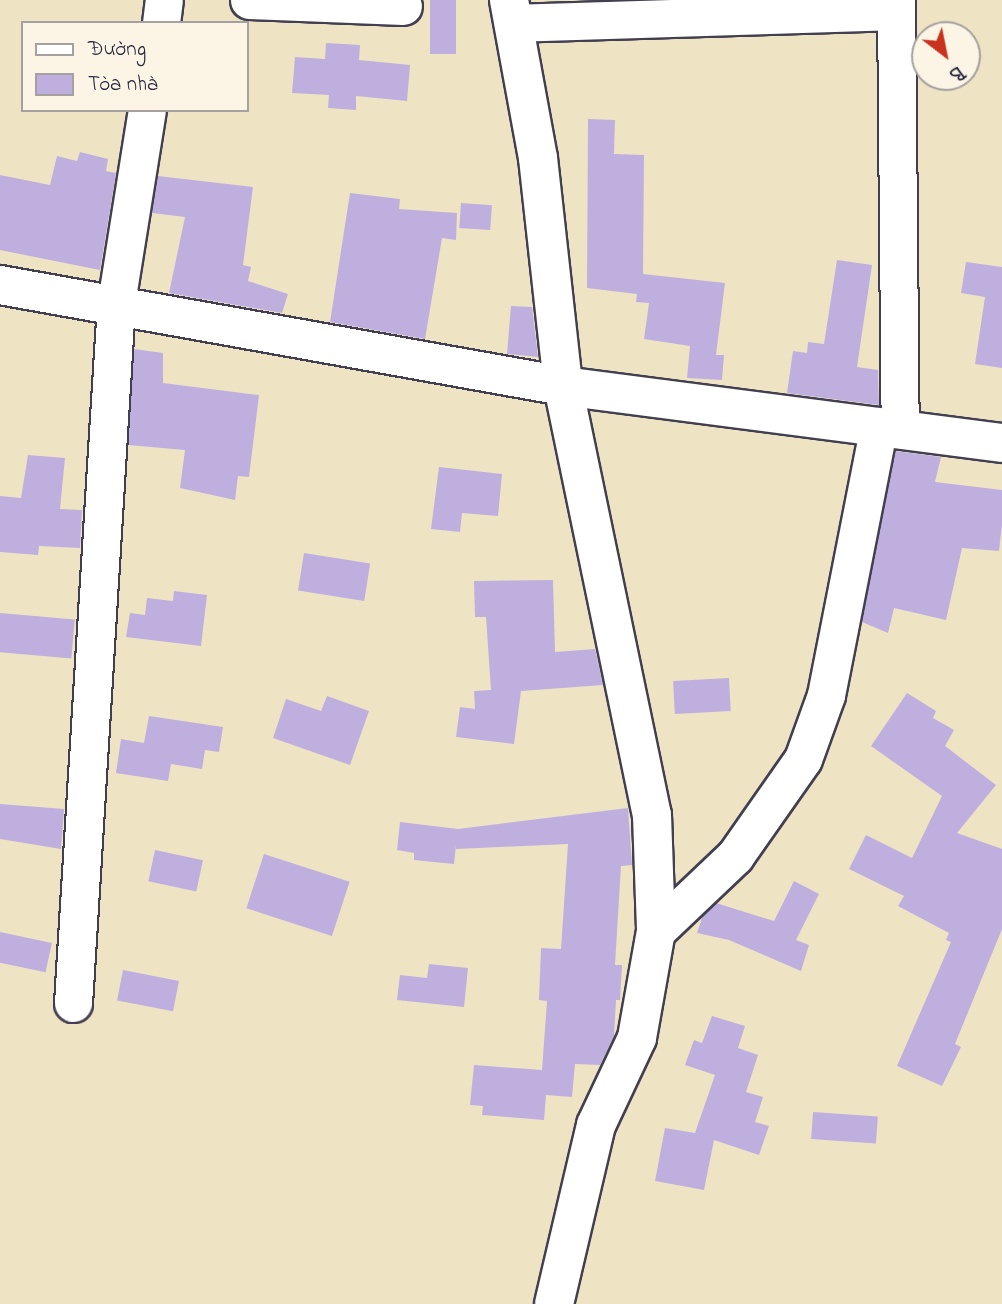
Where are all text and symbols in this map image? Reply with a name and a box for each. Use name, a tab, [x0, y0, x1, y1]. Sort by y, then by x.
legend	[21, 21, 248, 112]
north arrow	[911, 21, 981, 91]
text: Đường	[88, 35, 146, 65]
text: B	[944, 58, 969, 87]
text: Tòa nhà	[88, 70, 158, 100]

